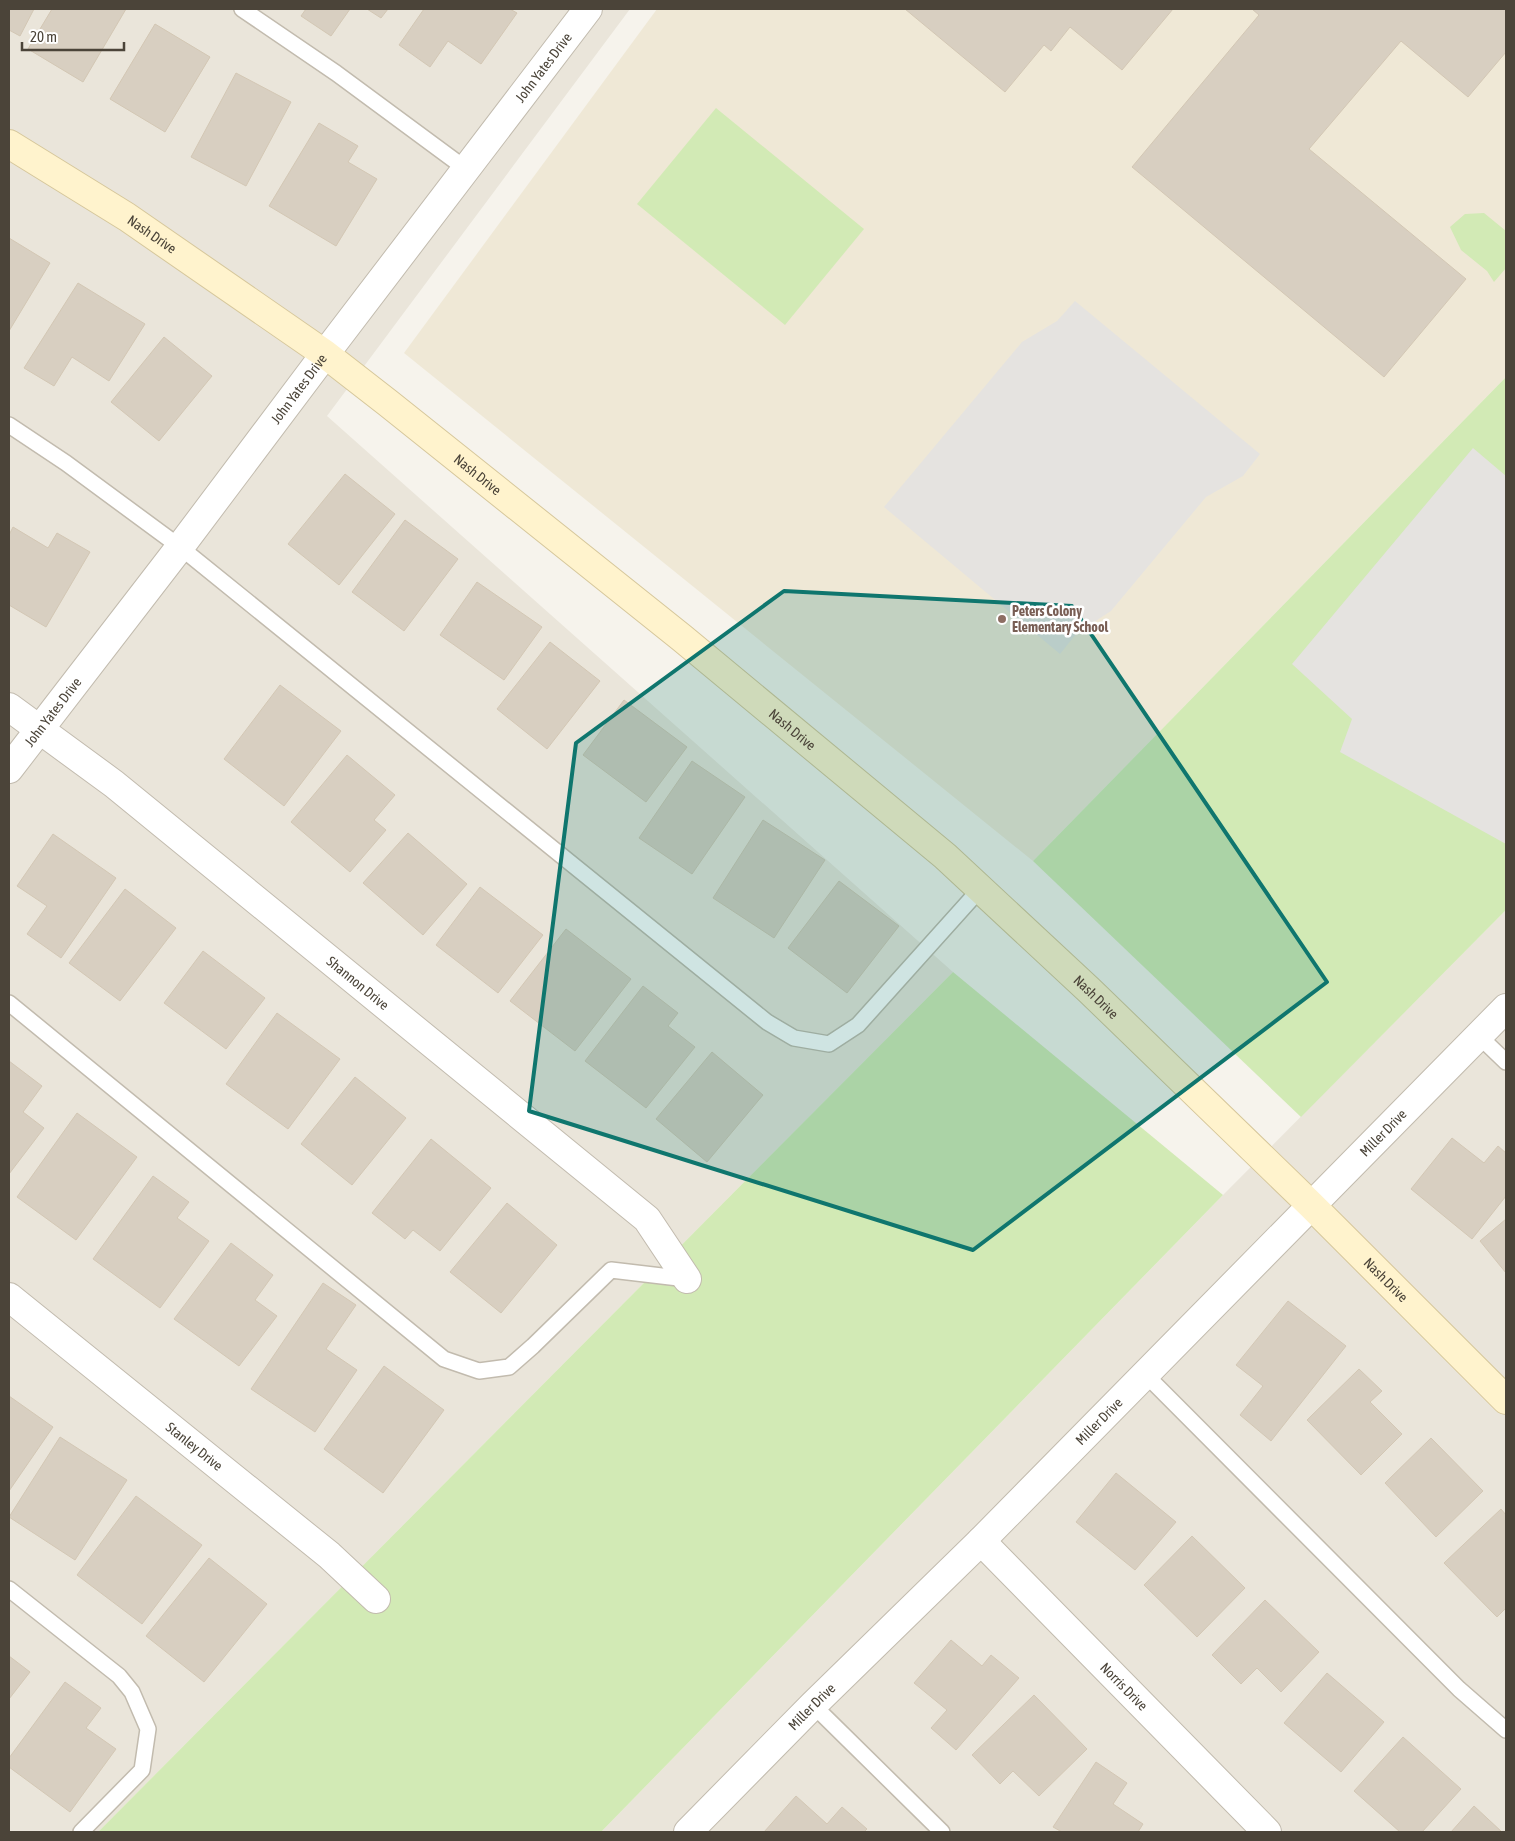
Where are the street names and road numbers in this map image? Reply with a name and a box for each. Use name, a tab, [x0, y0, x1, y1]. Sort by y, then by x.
street label: John Yates Drive	[512, 30, 575, 105]
street label: Nash Drive	[124, 212, 179, 257]
street label: John Yates Drive	[268, 351, 330, 427]
street label: Nash Drive	[451, 451, 504, 498]
street label: John Yates Drive	[21, 674, 85, 750]
street label: Nash Drive	[766, 706, 819, 753]
street label: Shannon Drive	[324, 953, 392, 1013]
street label: Nash Drive	[1070, 972, 1122, 1022]
street label: Miller Drive	[1357, 1106, 1410, 1160]
street label: Nash Drive	[1361, 1255, 1411, 1305]
street label: Miller Drive	[1072, 1394, 1126, 1448]
street label: Stanley Drive	[163, 1419, 226, 1474]
street label: Norris Drive	[1097, 1659, 1151, 1714]
street label: Miller Drive	[785, 1680, 838, 1733]

